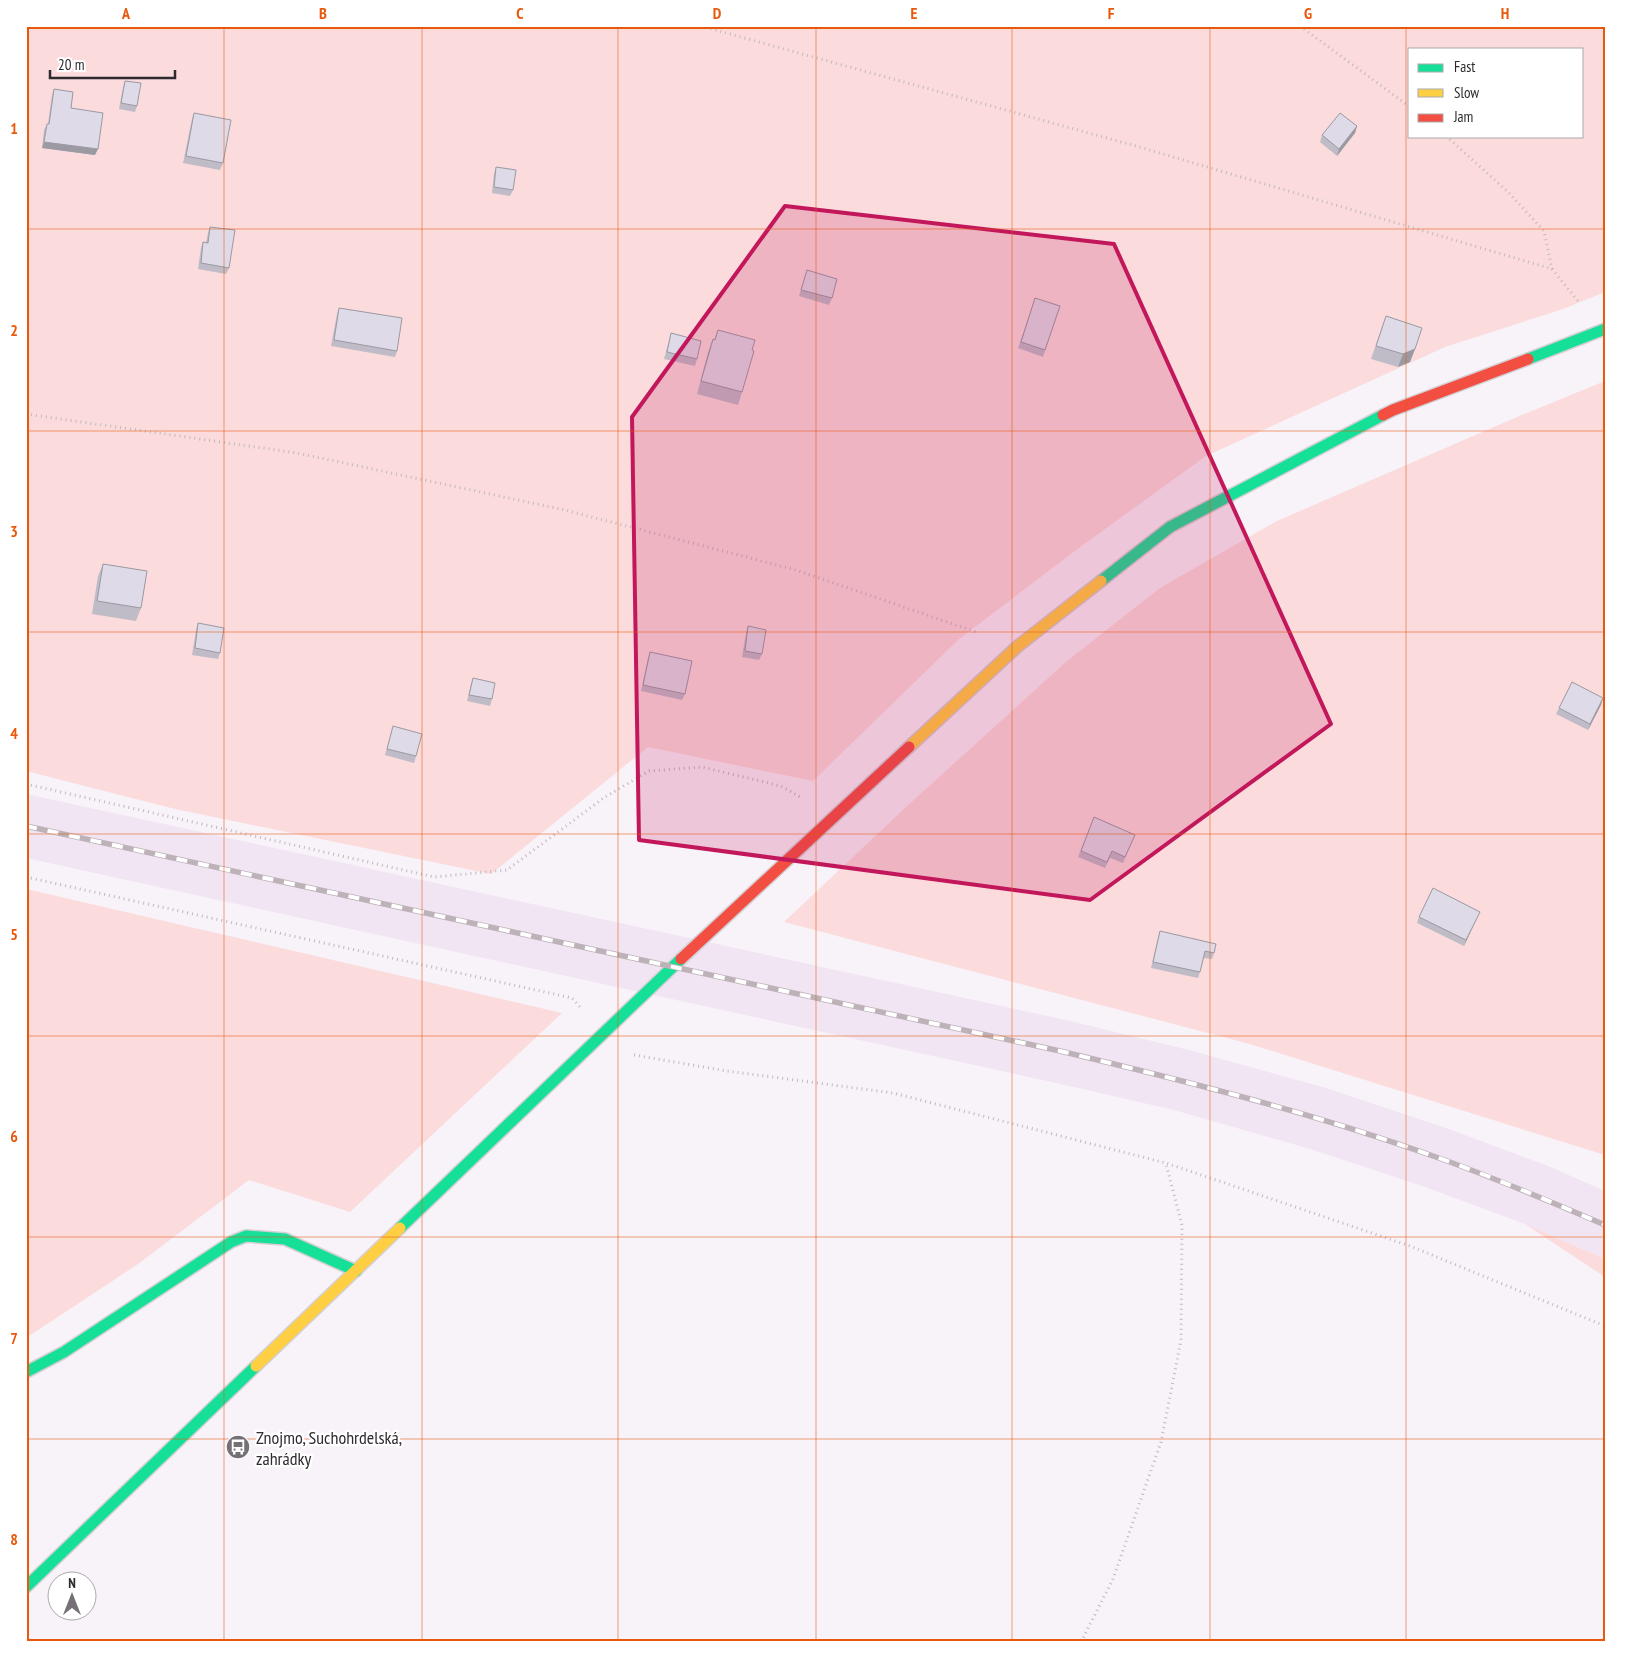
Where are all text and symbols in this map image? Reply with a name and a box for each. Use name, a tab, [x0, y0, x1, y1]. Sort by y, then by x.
text: A	[121, 3, 131, 23]
text: B	[319, 3, 327, 23]
text: C	[516, 3, 524, 23]
text: D	[713, 3, 722, 23]
text: E	[911, 3, 918, 23]
text: F	[1108, 3, 1115, 23]
text: G	[1304, 3, 1312, 23]
text: H	[1501, 3, 1509, 23]
scale bar	[50, 48, 175, 80]
legend	[1408, 48, 1584, 138]
text: 20 m	[58, 55, 84, 74]
text: Fast	[1454, 57, 1475, 76]
text: Slow	[1454, 83, 1479, 102]
text: Jam	[1453, 107, 1473, 126]
text: 1	[10, 118, 18, 138]
text: 2	[10, 320, 18, 340]
text: 3	[10, 521, 18, 541]
text: 4	[10, 723, 18, 743]
text: 5	[10, 924, 18, 944]
text: 6	[10, 1126, 18, 1146]
text: 7	[10, 1328, 18, 1348]
place label: Znojmo, Suchohrdelská, zahrádky	[256, 1426, 402, 1470]
bus stop icon: Znojmo, Suchohrdelská, zahrádky	[225, 1434, 251, 1460]
text: 8	[10, 1529, 18, 1549]
north arrow	[48, 1570, 98, 1620]
text: N	[68, 1574, 76, 1592]

